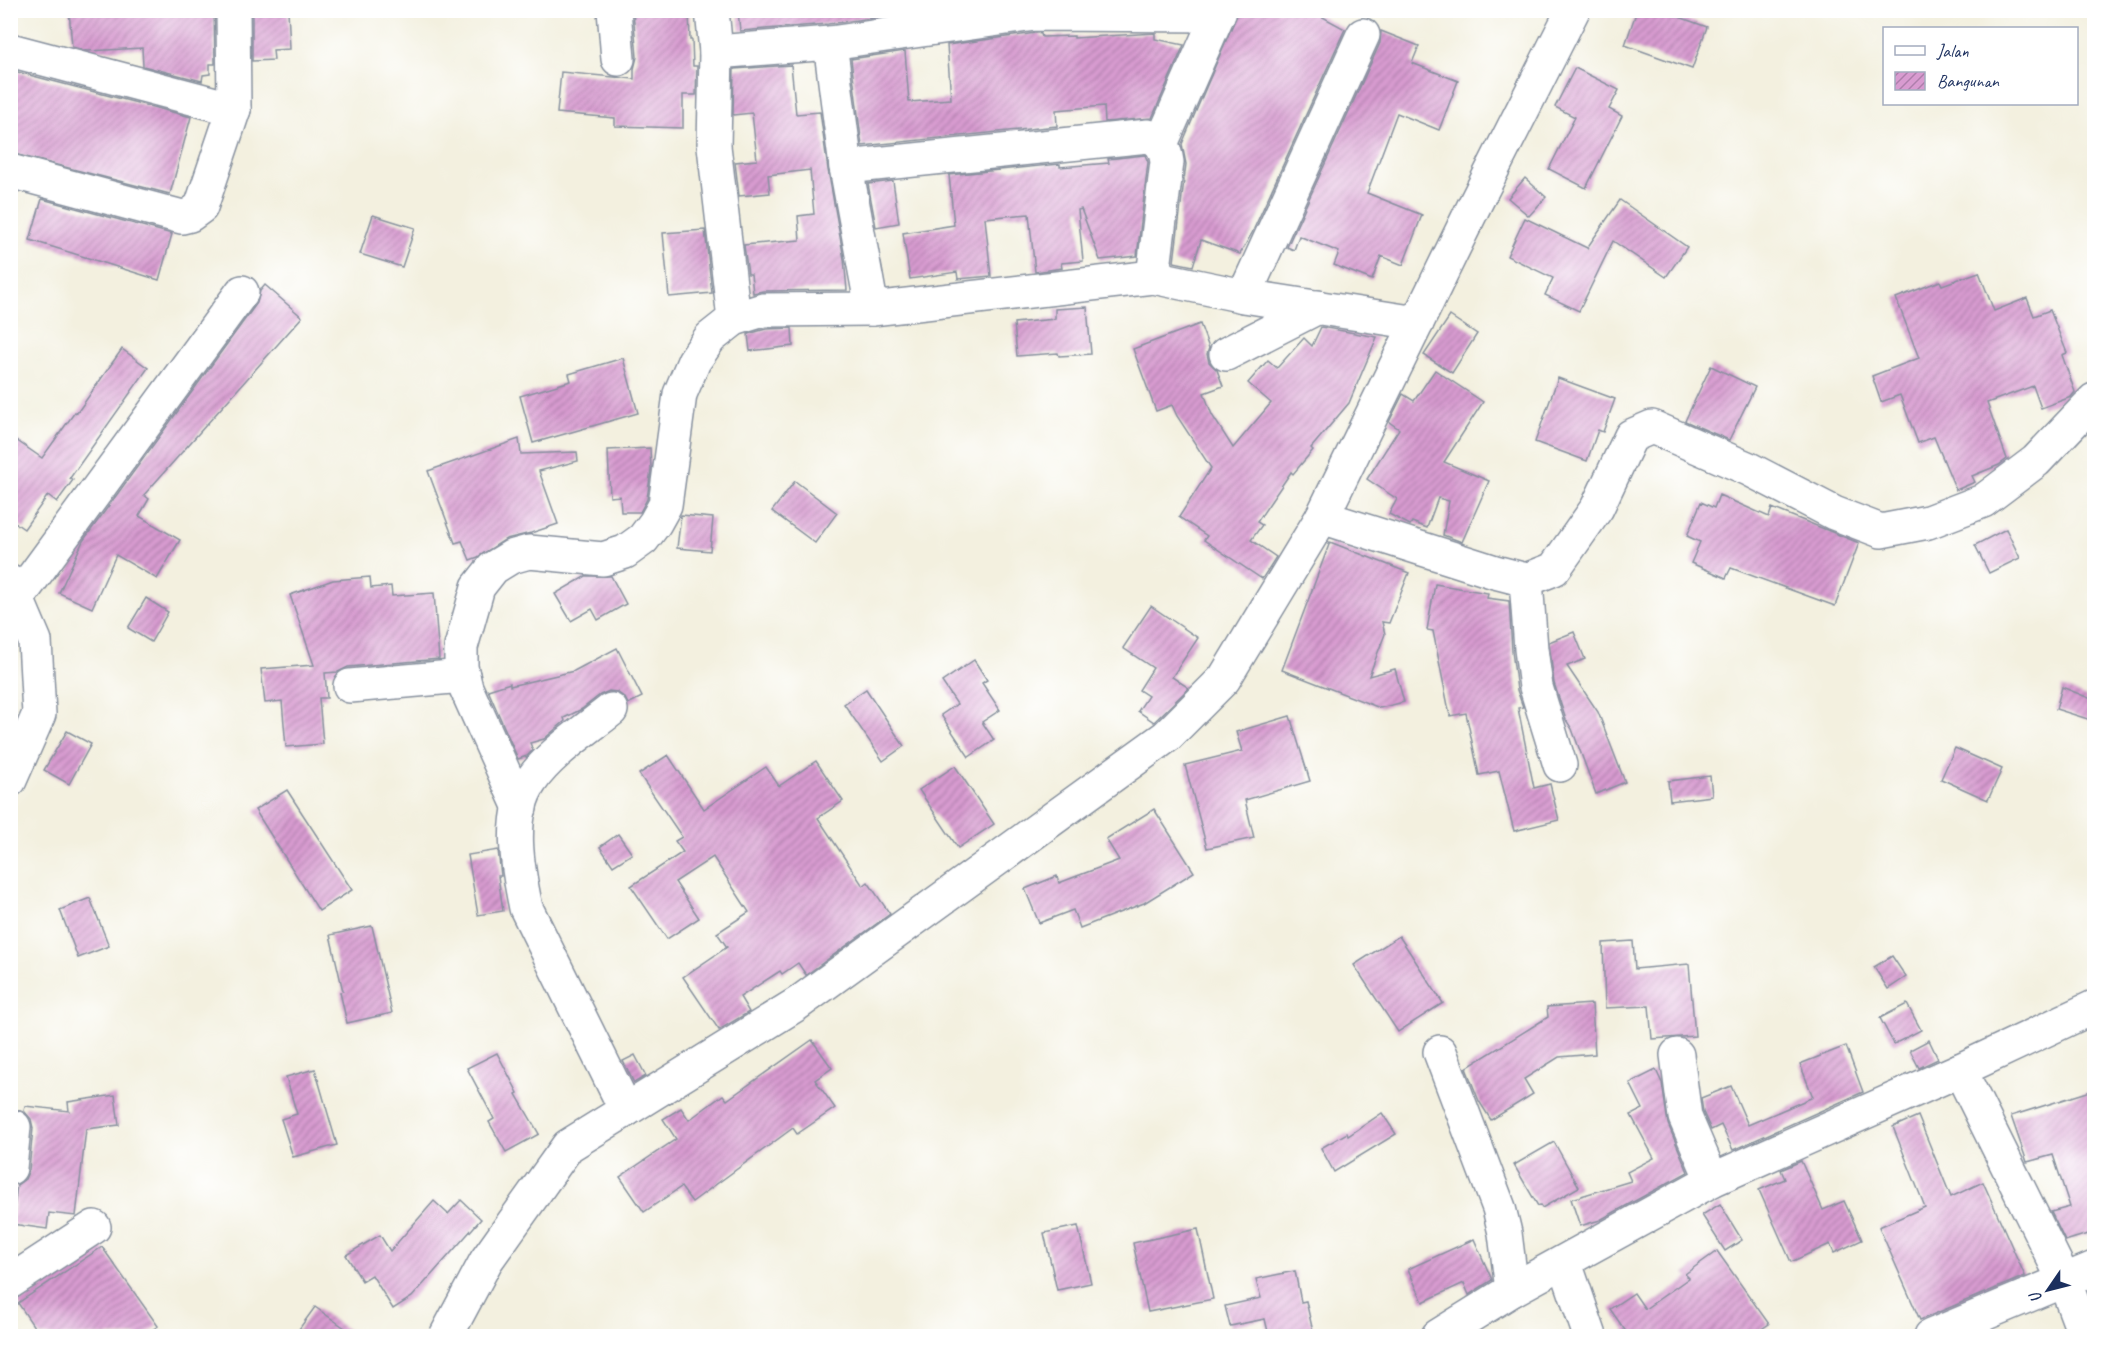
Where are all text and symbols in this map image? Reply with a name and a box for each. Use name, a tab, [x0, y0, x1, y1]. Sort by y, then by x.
legend	[1883, 27, 2078, 105]
text: Jalan	[1936, 40, 1969, 62]
text: Bangunan	[1937, 70, 2000, 92]
north arrow	[2018, 1260, 2078, 1320]
text: U	[2024, 1286, 2047, 1307]

